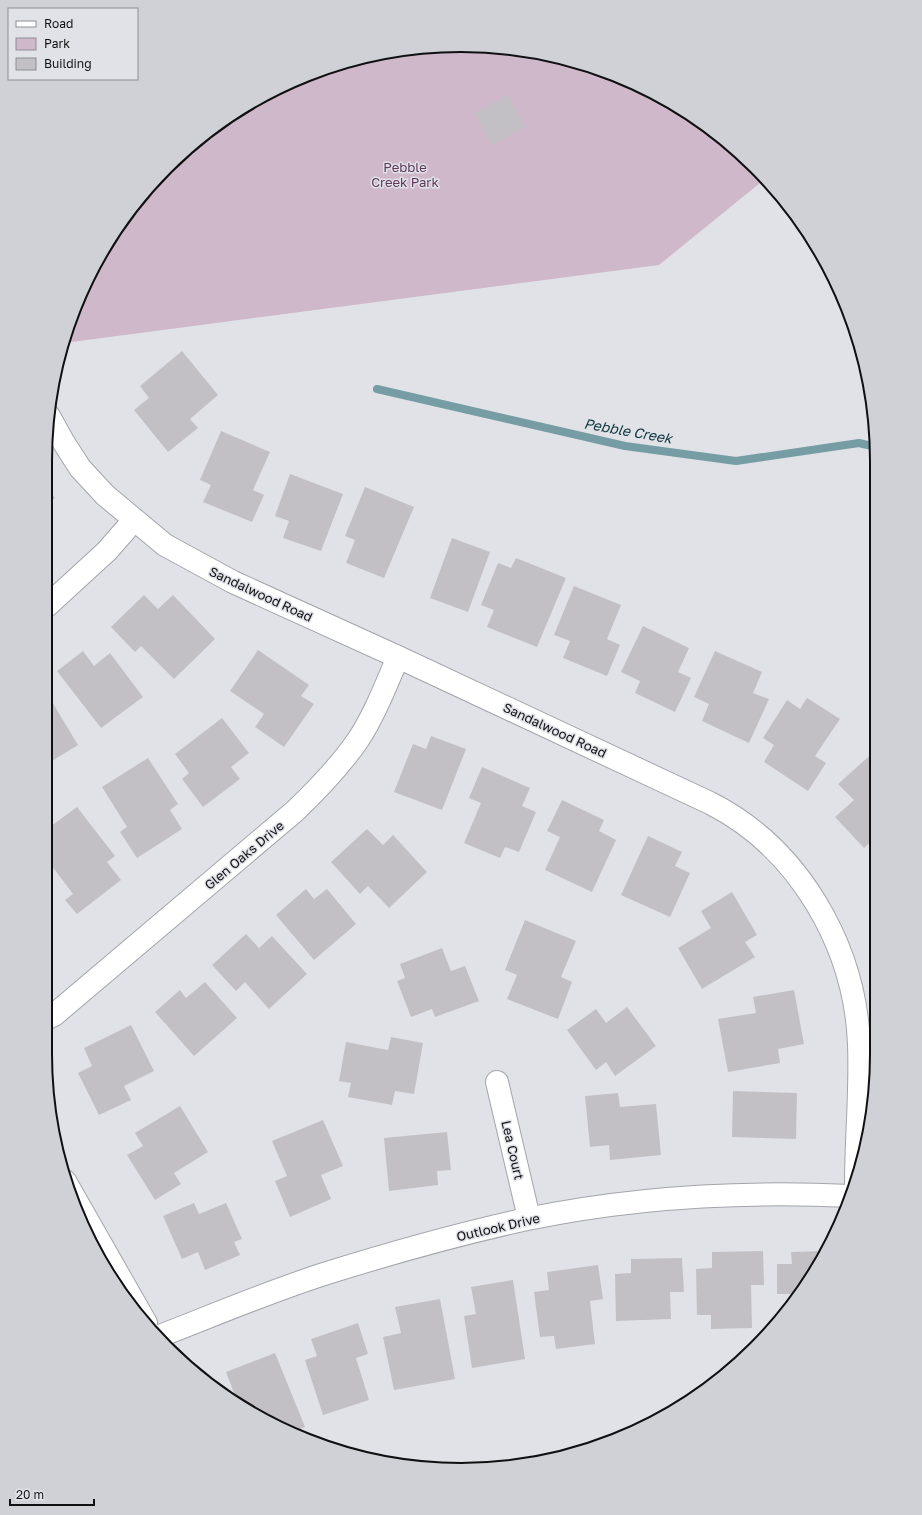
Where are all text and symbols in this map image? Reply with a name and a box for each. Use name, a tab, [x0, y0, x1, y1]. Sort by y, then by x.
legend	[8, 8, 138, 80]
text: Road	[44, 16, 73, 31]
text: Park	[44, 36, 70, 51]
text: Building	[44, 56, 92, 71]
park label: Pebble Creek Park	[371, 159, 439, 190]
water label: Pebble Creek	[583, 414, 676, 447]
street label: Sandalwood Road	[207, 563, 315, 625]
street label: Sandalwood Road	[501, 699, 609, 761]
street label: Glen Oaks Drive	[201, 817, 287, 893]
street label: Lea Court	[498, 1119, 528, 1181]
street label: Outlook Drive	[455, 1210, 541, 1244]
scale bar	[10, 1481, 94, 1507]
text: 20 m	[16, 1487, 44, 1502]

